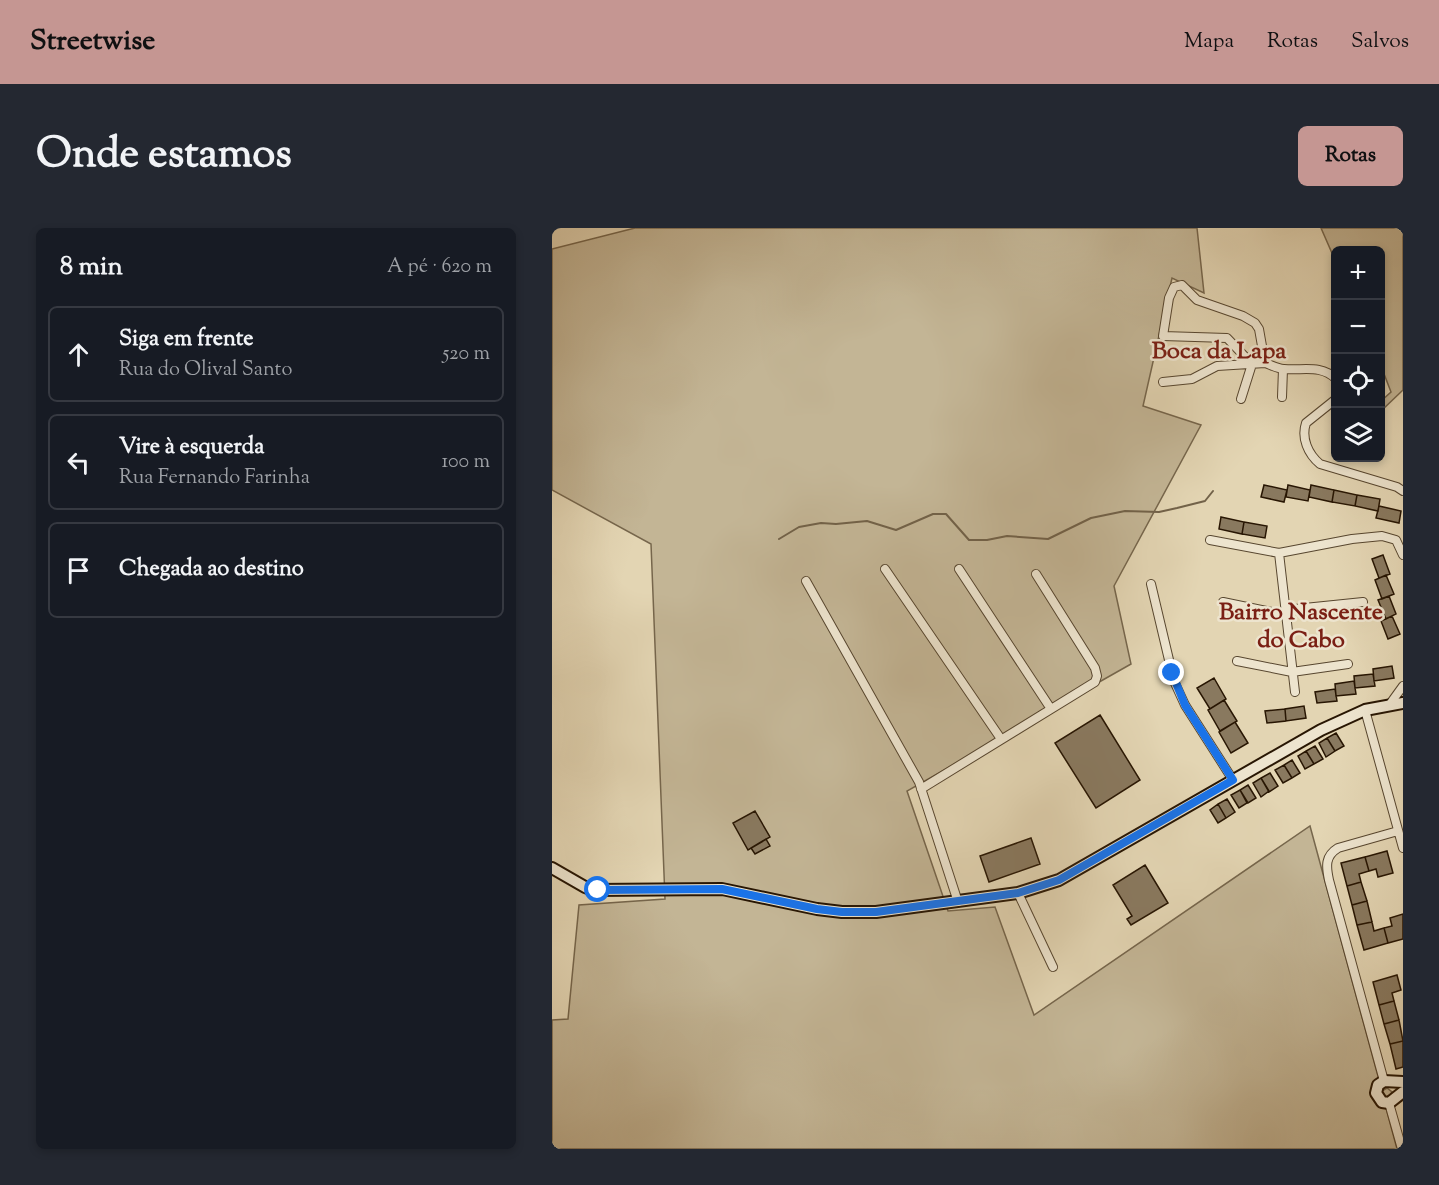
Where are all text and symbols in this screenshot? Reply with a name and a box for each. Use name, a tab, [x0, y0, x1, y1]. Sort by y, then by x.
text: Streetwise	[30, 22, 155, 62]
text: Mapa	[1184, 27, 1234, 57]
text: Rotas	[1267, 27, 1318, 57]
text: Salvos	[1351, 27, 1409, 57]
text: Onde estamos	[36, 126, 292, 186]
button: Rotas	[1298, 126, 1403, 186]
map controls	[1331, 246, 1385, 462]
button: +	[1331, 246, 1385, 300]
text: 8 min	[60, 249, 123, 286]
text: A pé · 620 m	[387, 253, 492, 282]
button: −	[1331, 300, 1385, 354]
text: Siga em frente	[119, 324, 254, 356]
district label: Boca da Lapa	[1152, 335, 1287, 369]
icon: ahead	[62, 338, 95, 371]
text: 520 m	[442, 340, 490, 369]
button: locate	[1331, 354, 1385, 408]
text: Rua do Olival Santo	[119, 356, 292, 385]
button: layers	[1331, 408, 1385, 462]
text: Vire à esquerda	[119, 432, 264, 464]
icon: left	[62, 446, 95, 479]
text: 100 m	[441, 448, 490, 477]
text: Rua Fernando Farinha	[119, 464, 310, 493]
icon: arrive	[62, 554, 95, 587]
text: Chegada ao destino	[119, 554, 304, 586]
district label: Bairro Nascente do Cabo	[1219, 596, 1383, 658]
route end	[1158, 659, 1184, 685]
route start	[584, 876, 610, 902]

